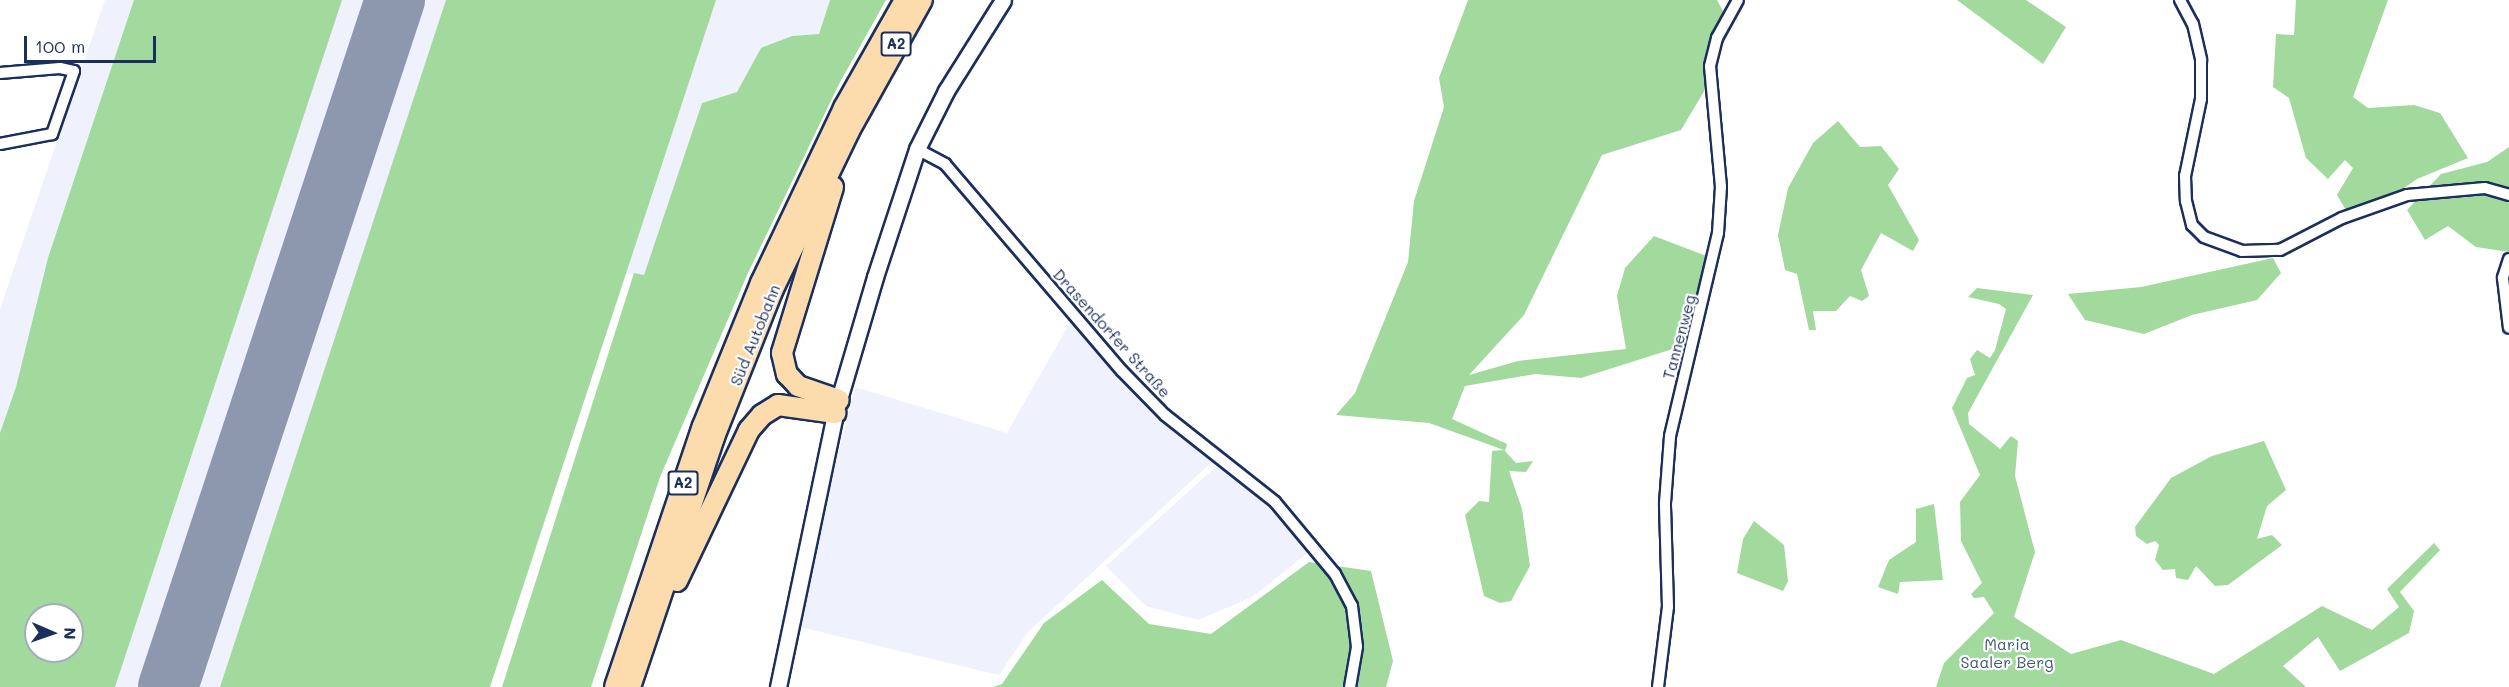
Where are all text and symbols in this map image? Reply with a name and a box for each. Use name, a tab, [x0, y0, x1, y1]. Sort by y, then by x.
scale bar	[27, 24, 159, 62]
road number: A2	[880, 32, 912, 56]
text: 100 m	[35, 34, 85, 58]
street label: Drasendorfer Straße	[1049, 265, 1175, 401]
street label: Süd Autobahn	[726, 282, 784, 388]
street label: Tannenweg	[1658, 293, 1700, 381]
road number: A2	[666, 471, 700, 495]
north arrow	[24, 603, 84, 663]
text: N	[60, 627, 81, 640]
park label: Maria Saaler Berg	[1960, 634, 2054, 672]

